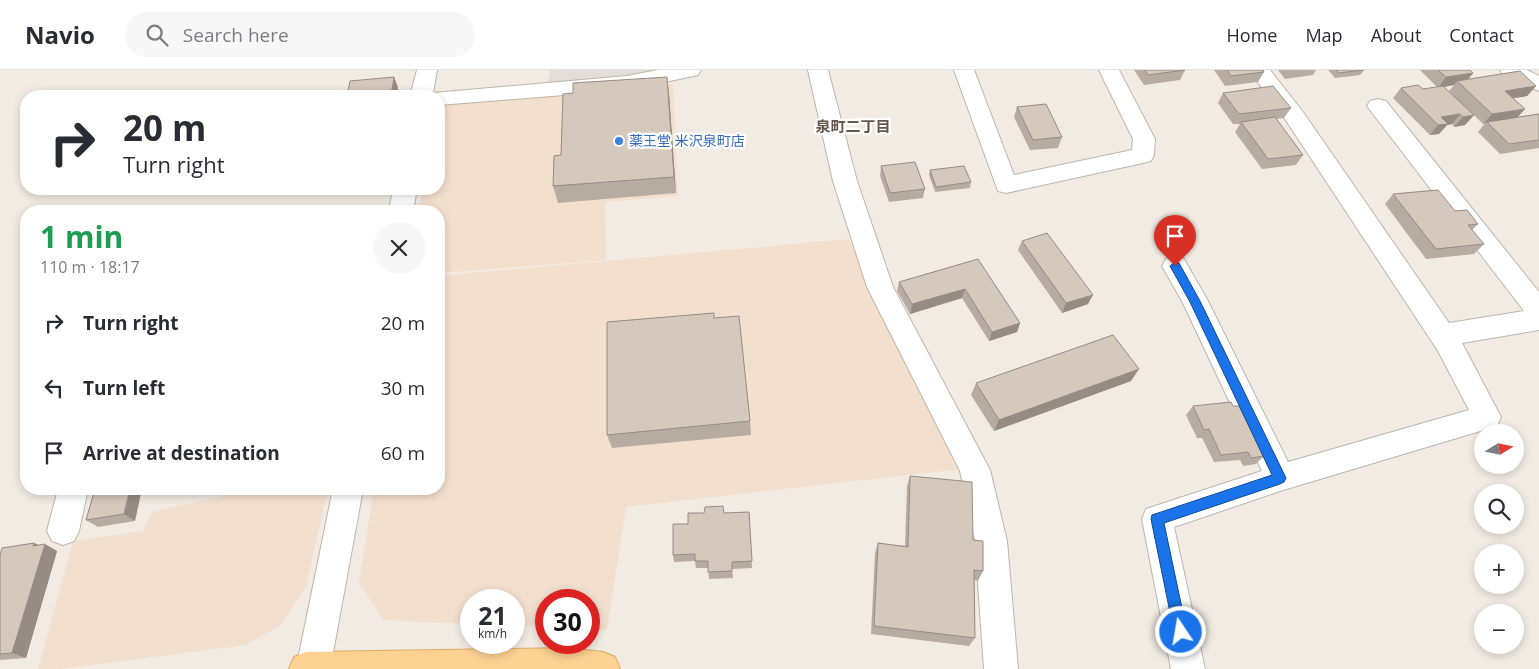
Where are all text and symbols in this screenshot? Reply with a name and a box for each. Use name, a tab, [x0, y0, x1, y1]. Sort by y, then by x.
search box	[125, 12, 475, 57]
text: Navio	[25, 18, 95, 51]
icon: search	[143, 21, 171, 49]
text: Search here	[183, 22, 289, 48]
text: Home	[1227, 23, 1277, 47]
text: Map	[1305, 23, 1343, 47]
text: About	[1371, 23, 1421, 47]
text: Contact	[1449, 23, 1514, 47]
text: 20 m	[123, 104, 206, 151]
icon: right	[40, 110, 105, 175]
district label: 泉町二丁目	[815, 116, 891, 136]
place label: 薬王堂 米沢泉町店	[629, 131, 745, 150]
marker: 薬王堂 米沢泉町店	[613, 135, 625, 147]
text: Turn right	[123, 149, 225, 179]
pin	[1154, 215, 1196, 266]
text: 1 min	[40, 216, 123, 257]
button: close	[373, 222, 425, 274]
icon: arrive	[1161, 222, 1189, 250]
text: 110 m · 18:17	[40, 256, 140, 278]
icon: right	[40, 309, 68, 337]
text: Turn right	[83, 310, 178, 336]
text: 20 m	[381, 310, 425, 336]
icon: left	[40, 374, 68, 402]
text: Turn left	[83, 375, 165, 401]
text: 30 m	[381, 375, 425, 401]
north arrow	[1474, 424, 1524, 474]
map controls	[1474, 424, 1524, 654]
icon: arrive	[40, 439, 68, 467]
text: Arrive at destination	[83, 440, 280, 466]
text: 60 m	[381, 440, 425, 466]
button: search	[1474, 484, 1524, 534]
button: +	[1474, 544, 1524, 594]
speed limit sign: 30	[535, 589, 600, 654]
text: 21	[478, 598, 507, 632]
button: −	[1474, 604, 1524, 654]
position arrow	[1154, 605, 1206, 657]
text: km/h	[478, 625, 507, 642]

